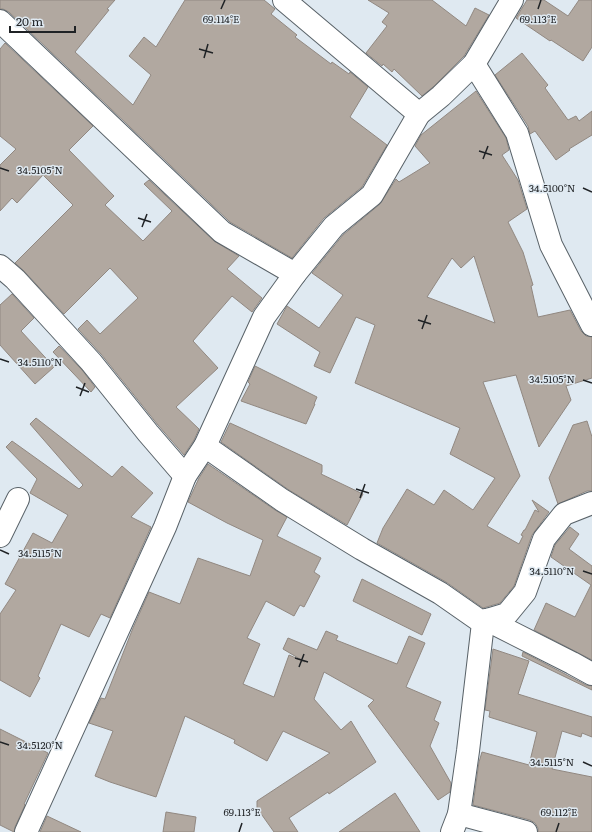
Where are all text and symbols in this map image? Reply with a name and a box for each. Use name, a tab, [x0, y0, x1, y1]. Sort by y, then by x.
scale bar	[10, 8, 75, 34]
text: 69.114°E	[203, 11, 239, 26]
text: 69.113°E	[519, 11, 557, 26]
text: 20 m	[16, 12, 43, 30]
text: 34.5105°N	[17, 162, 63, 177]
text: 34.5100°N	[529, 180, 575, 195]
text: 34.5110°N	[18, 354, 62, 369]
text: 34.5105°N	[529, 371, 575, 386]
text: 34.5115°N	[18, 545, 62, 560]
text: 34.5110°N	[530, 563, 574, 578]
text: 34.5120°N	[17, 737, 63, 752]
text: 34.5115°N	[530, 754, 574, 769]
text: 69.113°E	[223, 804, 261, 819]
text: 69.112°E	[541, 804, 577, 819]

